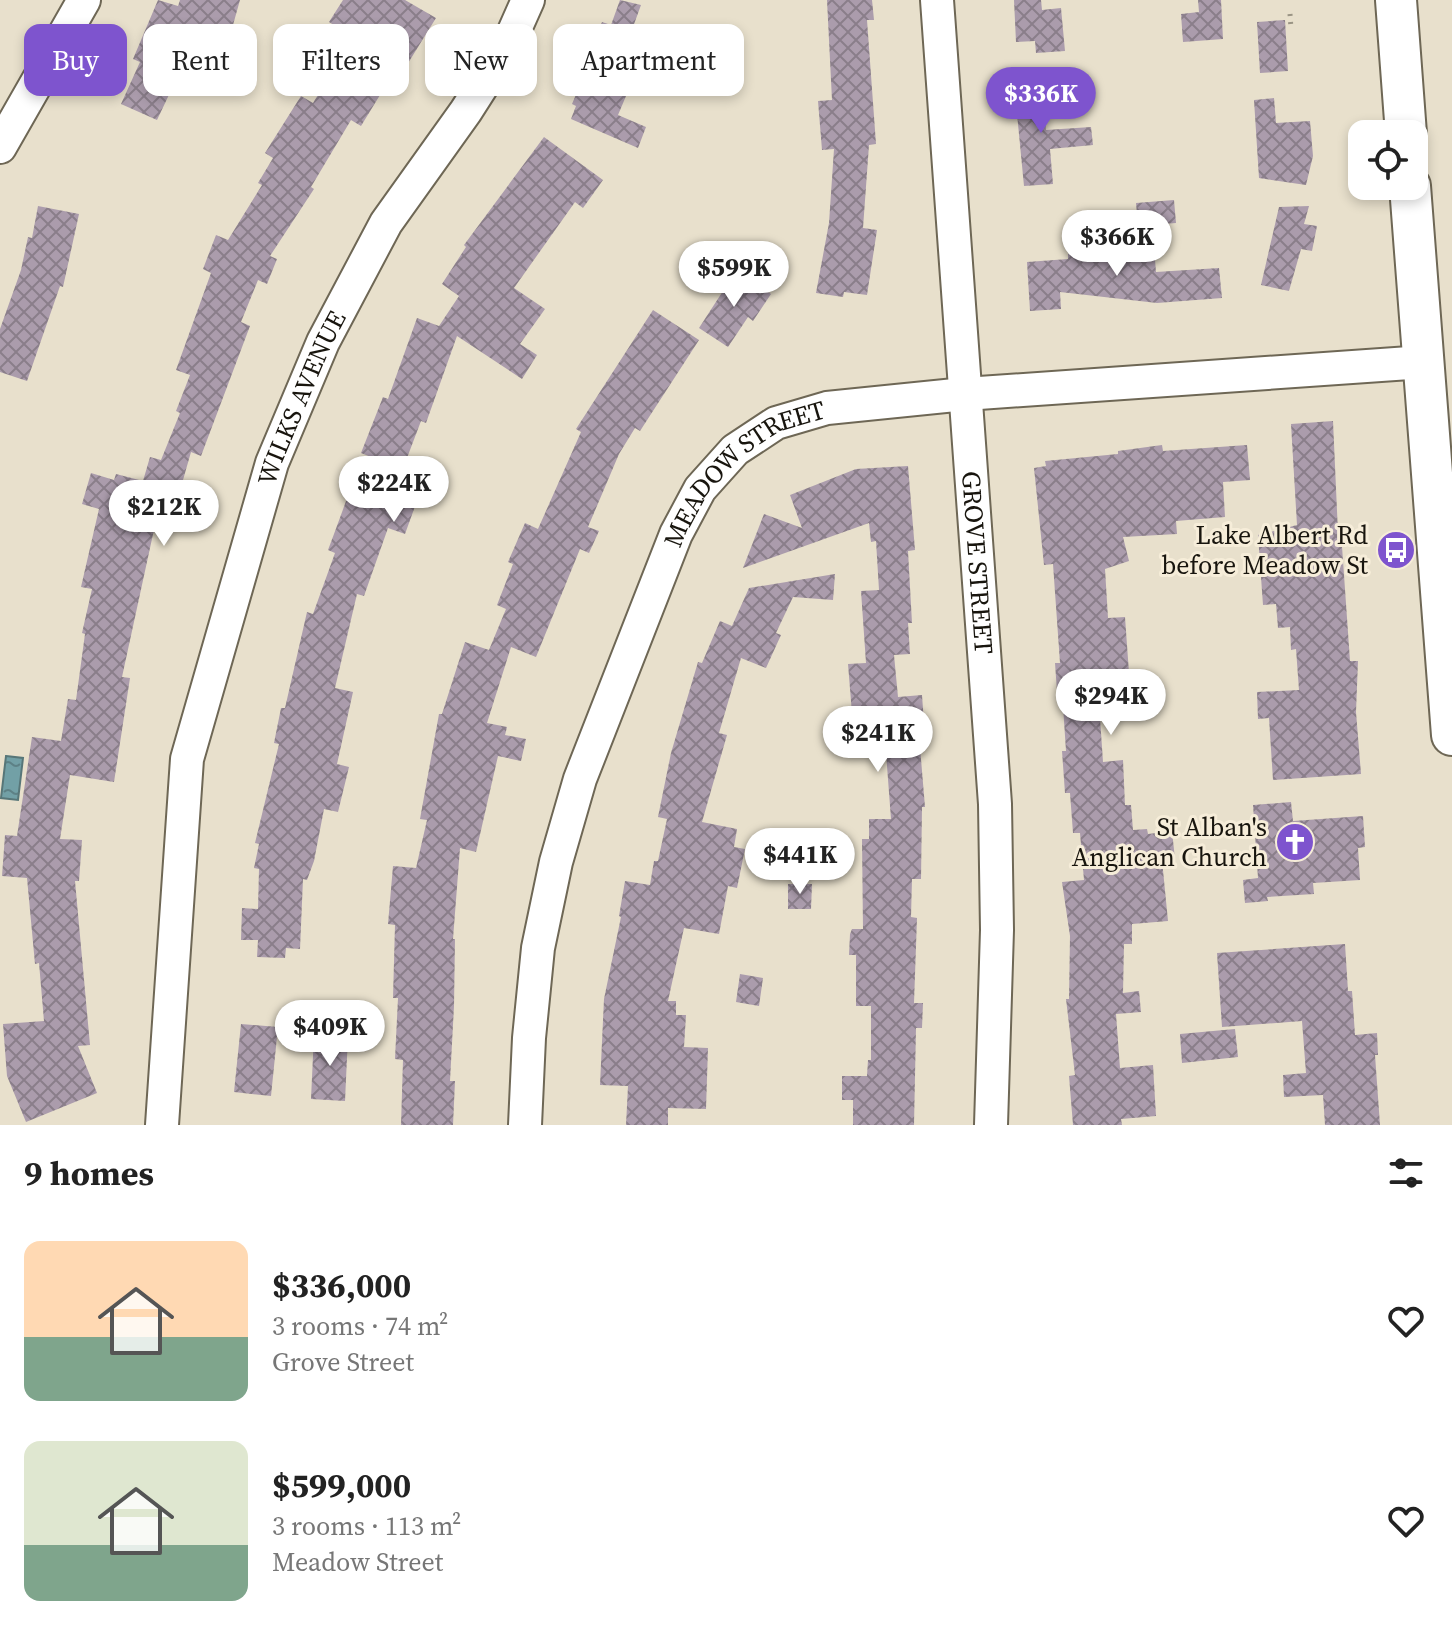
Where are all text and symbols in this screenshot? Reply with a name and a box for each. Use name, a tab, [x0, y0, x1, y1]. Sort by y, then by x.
chip: Buy	[24, 24, 127, 96]
chip: Rent	[143, 24, 257, 96]
chip: Filters	[273, 24, 409, 96]
chip: New	[425, 24, 537, 96]
chip: Apartment	[553, 24, 744, 96]
pin: $336K	[985, 67, 1097, 135]
text: $336K	[1004, 75, 1078, 111]
map controls	[1348, 120, 1428, 200]
button: locate	[1348, 120, 1428, 200]
pin: $366K	[1061, 210, 1173, 278]
text: $366K	[1080, 218, 1154, 254]
pin: $599K	[678, 241, 790, 309]
text: $599K	[697, 249, 771, 285]
street label: WILKS AVENUE	[249, 304, 354, 489]
street label: MEADOW STREET	[655, 391, 830, 552]
pin: $224K	[338, 456, 450, 524]
text: $224K	[357, 464, 431, 500]
street label: GROVE STREET	[953, 470, 1002, 656]
pin: $212K	[108, 480, 220, 548]
text: $212K	[127, 488, 201, 524]
place label: Lake Albert Rd before Meadow St	[1161, 517, 1369, 583]
bus stop icon: Lake Albert Rd before Meadow St	[1375, 529, 1417, 571]
pin: $294K	[1055, 669, 1167, 737]
text: $294K	[1074, 677, 1148, 713]
pin: $241K	[822, 706, 934, 774]
text: $241K	[841, 714, 915, 750]
place label: St Alban's Anglican Church	[1072, 809, 1267, 875]
church icon: St Alban's Anglican Church	[1274, 821, 1316, 863]
pin: $441K	[744, 828, 856, 896]
text: $441K	[763, 836, 837, 872]
pin: $409K	[274, 1000, 386, 1068]
text: $409K	[293, 1008, 367, 1044]
text: 9 homes	[24, 1150, 154, 1196]
icon: filters	[1384, 1151, 1428, 1195]
text: $336,000	[272, 1262, 411, 1308]
icon: home	[88, 1273, 184, 1369]
icon: heart	[1384, 1299, 1428, 1343]
text: 3 rooms · 74 m²	[272, 1308, 448, 1344]
text: Grove Street	[272, 1344, 414, 1380]
text: $599,000	[272, 1462, 411, 1508]
icon: home	[88, 1473, 184, 1569]
icon: heart	[1384, 1499, 1428, 1543]
text: 3 rooms · 113 m²	[272, 1508, 461, 1544]
text: Meadow Street	[272, 1544, 443, 1580]

